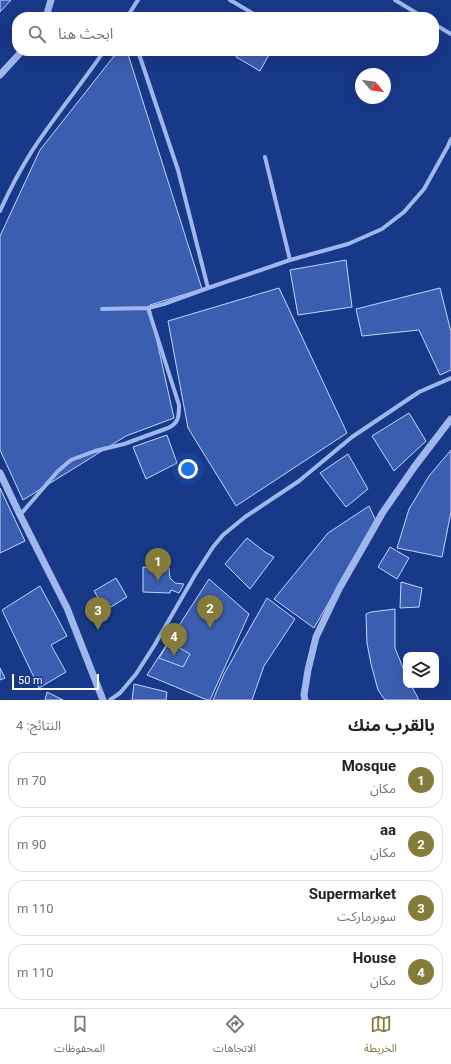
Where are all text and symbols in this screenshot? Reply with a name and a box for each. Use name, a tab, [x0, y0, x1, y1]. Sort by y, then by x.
search box	[12, 12, 439, 56]
icon: search	[26, 23, 48, 45]
text: ابحث هنا	[58, 25, 113, 43]
north arrow	[355, 68, 391, 104]
your location	[178, 459, 198, 479]
pin: 1	[145, 548, 171, 581]
pin: 2	[197, 595, 223, 628]
pin: 3	[85, 597, 111, 630]
pin: 4	[161, 623, 187, 656]
map controls	[403, 652, 439, 688]
button: layers	[403, 652, 439, 688]
scale bar	[12, 672, 99, 691]
text: 50 m	[18, 674, 43, 687]
text: بالقرب منك	[348, 715, 435, 735]
text: النتائج: 4	[16, 718, 61, 733]
text: Mosque	[342, 757, 396, 775]
text: 70 m	[17, 773, 46, 788]
text: 1	[417, 773, 425, 788]
text: مكان	[370, 781, 396, 796]
text: aa	[380, 821, 396, 839]
text: 90 m	[17, 837, 46, 852]
text: 2	[417, 837, 425, 852]
text: مكان	[370, 845, 396, 860]
text: Supermarket	[309, 885, 396, 903]
text: 110 m	[17, 901, 54, 916]
text: 3	[417, 901, 425, 916]
text: سوبرماركت	[337, 909, 396, 924]
text: House	[353, 949, 396, 967]
text: 110 m	[17, 965, 54, 980]
text: 4	[417, 965, 425, 980]
text: مكان	[370, 973, 396, 988]
tab: المحفوظات	[54, 1013, 105, 1060]
tab: الاتجاهات	[213, 1013, 256, 1060]
tab: الخريطة	[364, 1013, 397, 1060]

